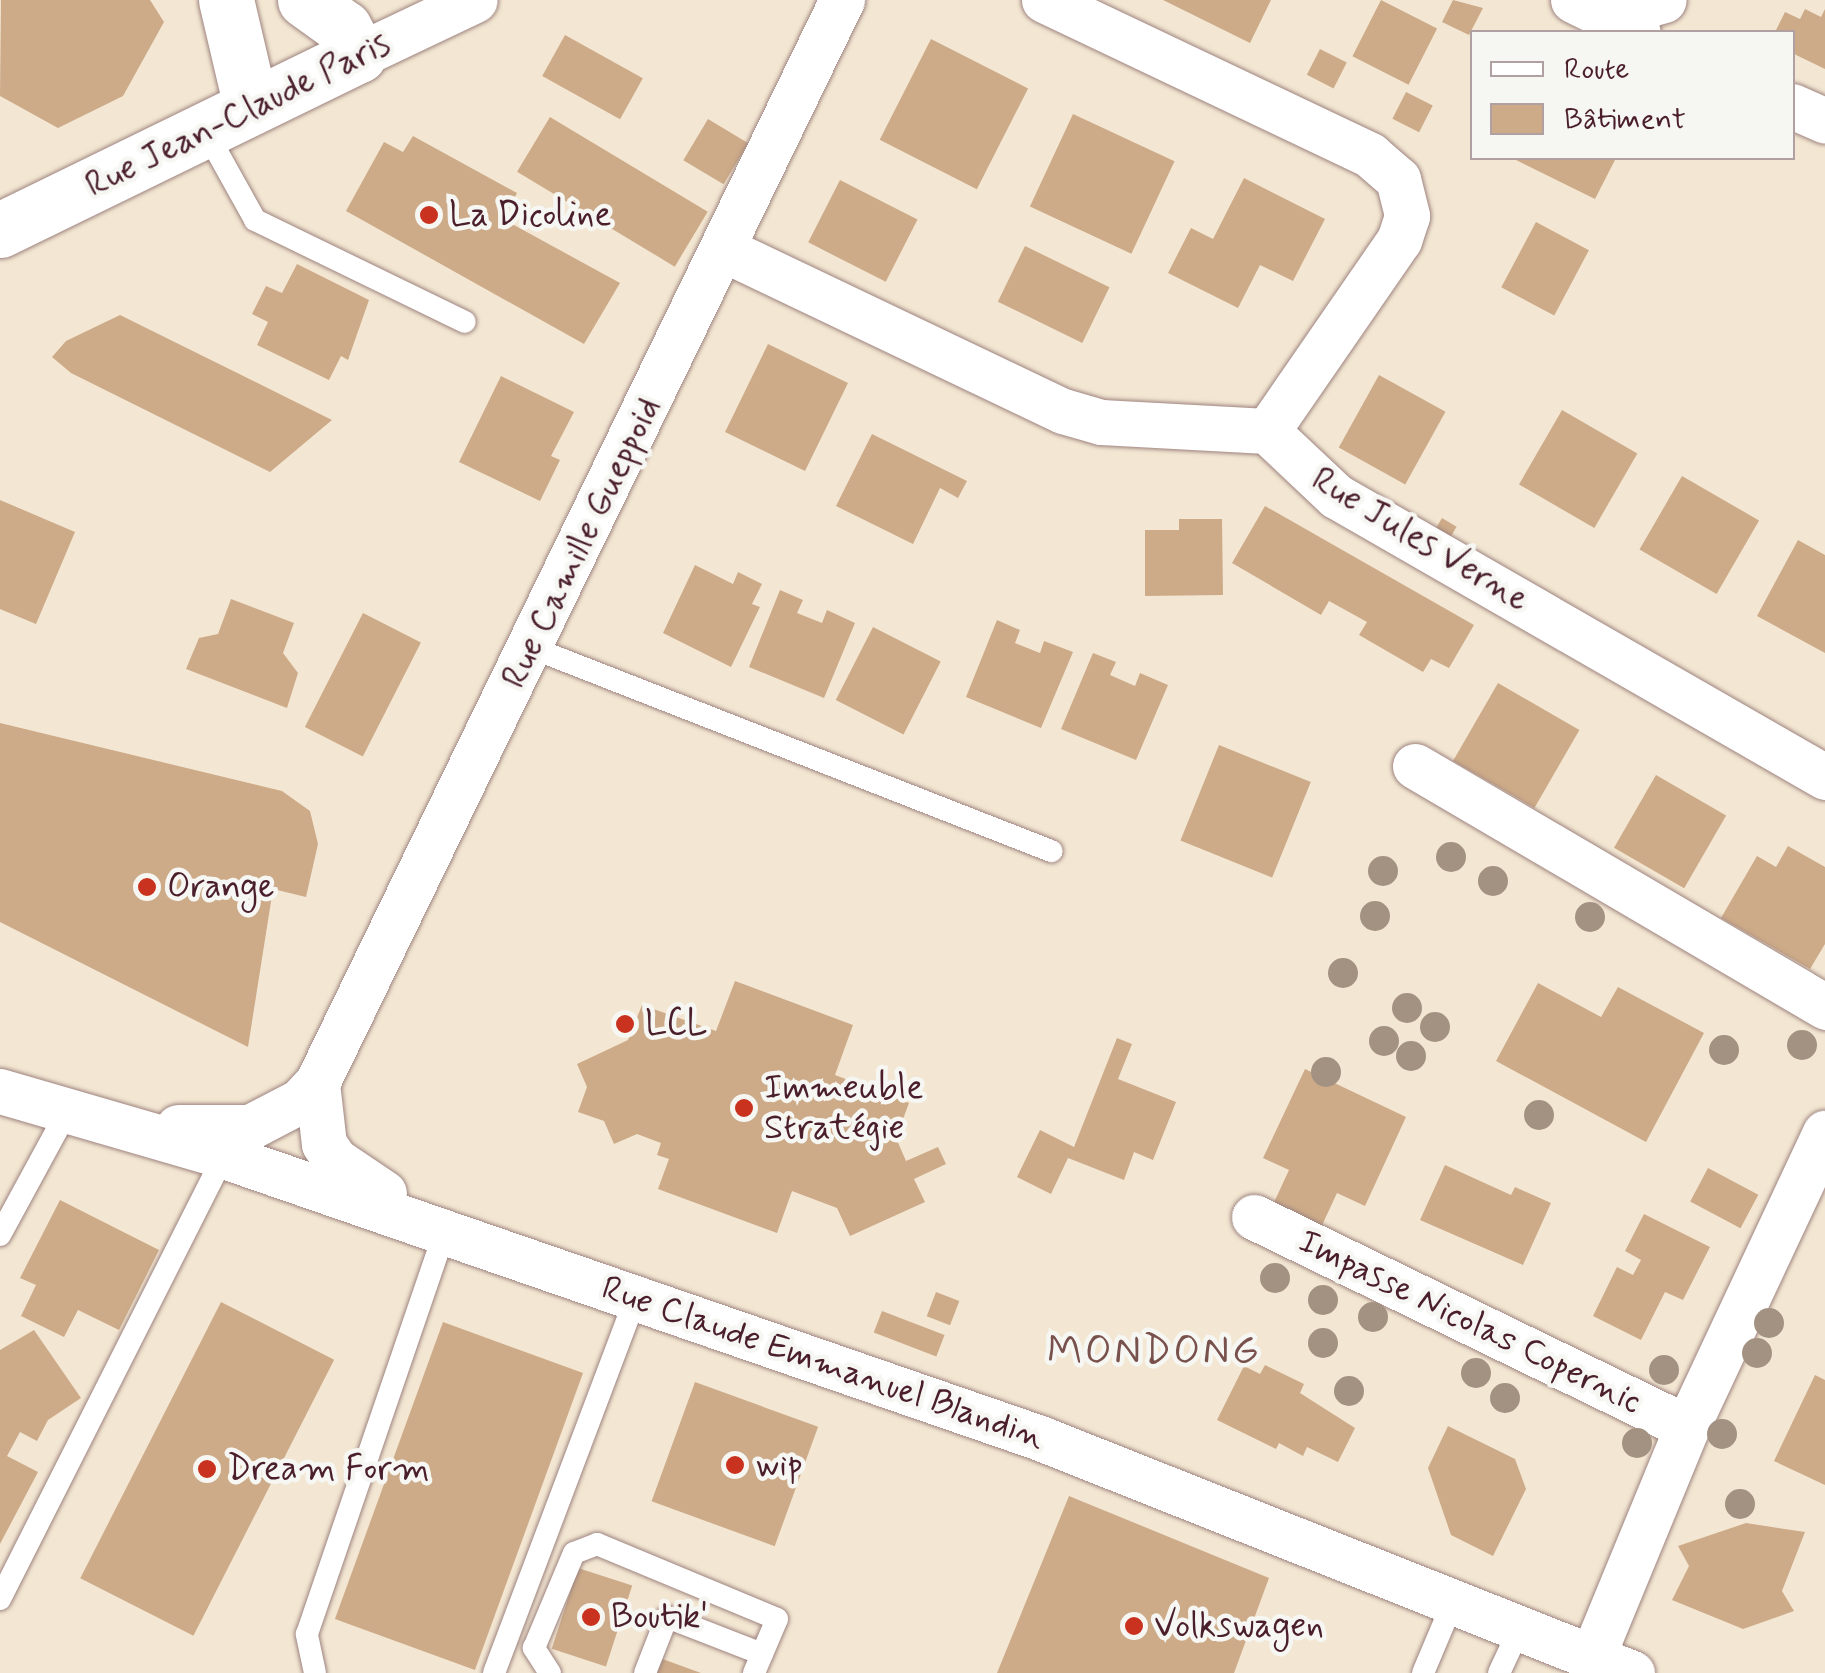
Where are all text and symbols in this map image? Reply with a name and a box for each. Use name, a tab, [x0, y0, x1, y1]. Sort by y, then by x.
street label: Rue Jean-Claude Paris	[79, 23, 397, 207]
legend	[1470, 30, 1795, 160]
text: Route	[1564, 50, 1629, 89]
text: Bâtiment	[1564, 100, 1686, 139]
place label: La Dicoline	[449, 194, 616, 236]
marker: La Dicoline	[418, 204, 440, 226]
street label: Rue Camille Gueppoid	[495, 395, 669, 691]
street label: Rue Jules Verne	[1306, 460, 1534, 620]
place label: Orange	[167, 866, 274, 908]
marker: Orange	[136, 876, 158, 898]
place label: LCL	[645, 1003, 708, 1045]
marker: LCL	[614, 1013, 636, 1035]
place label: Immeuble Stratégie	[764, 1067, 923, 1149]
marker: Immeuble Stratégie	[733, 1097, 755, 1119]
street label: Impasse Nicolas Copernic	[1292, 1221, 1648, 1423]
street label: Rue Claude Emmanuel Blandin	[594, 1267, 1052, 1459]
district label: MONDONG	[1046, 1328, 1262, 1376]
place label: wip	[755, 1444, 802, 1486]
place label: Dream Form	[227, 1448, 431, 1490]
marker: wip	[724, 1454, 746, 1476]
marker: Dream Form	[196, 1458, 218, 1480]
place label: Boutik'	[611, 1596, 708, 1638]
place label: Volkswagen	[1154, 1605, 1324, 1647]
marker: Boutik'	[580, 1606, 602, 1628]
marker: Volkswagen	[1123, 1615, 1145, 1637]

